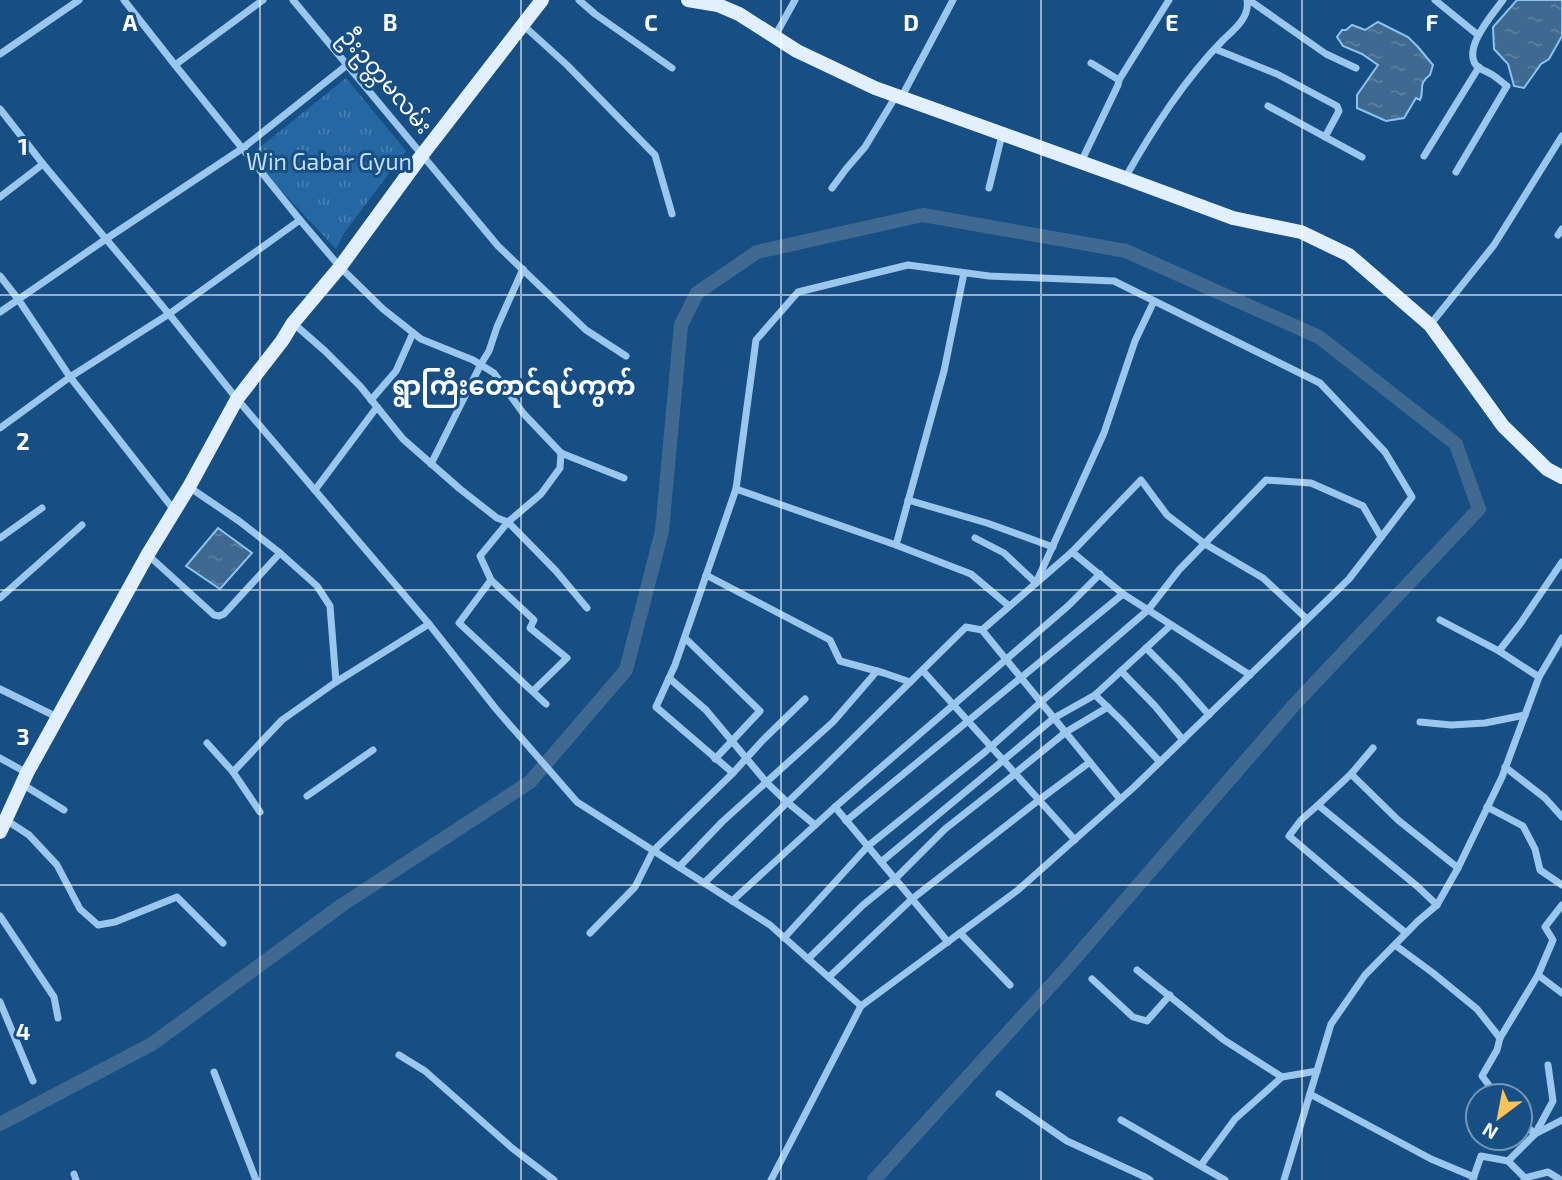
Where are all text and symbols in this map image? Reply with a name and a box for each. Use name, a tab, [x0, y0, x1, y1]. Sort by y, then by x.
text: A	[122, 8, 138, 36]
text: B	[383, 8, 397, 36]
text: C	[644, 8, 658, 36]
text: D	[903, 8, 919, 36]
text: E	[1165, 8, 1179, 36]
text: F	[1426, 8, 1439, 36]
street label: ဦးဥတ္တမလမ်း	[330, 21, 440, 143]
text: 1	[18, 132, 28, 160]
park label: Win Gabar Gyun	[246, 147, 412, 175]
district label: ရွာကြီးတောင်ရပ်ကွက်	[392, 367, 636, 408]
text: 2	[16, 427, 30, 455]
text: 3	[16, 722, 30, 750]
text: 4	[16, 1017, 30, 1045]
north arrow	[1464, 1082, 1534, 1152]
text: N	[1478, 1118, 1502, 1145]

